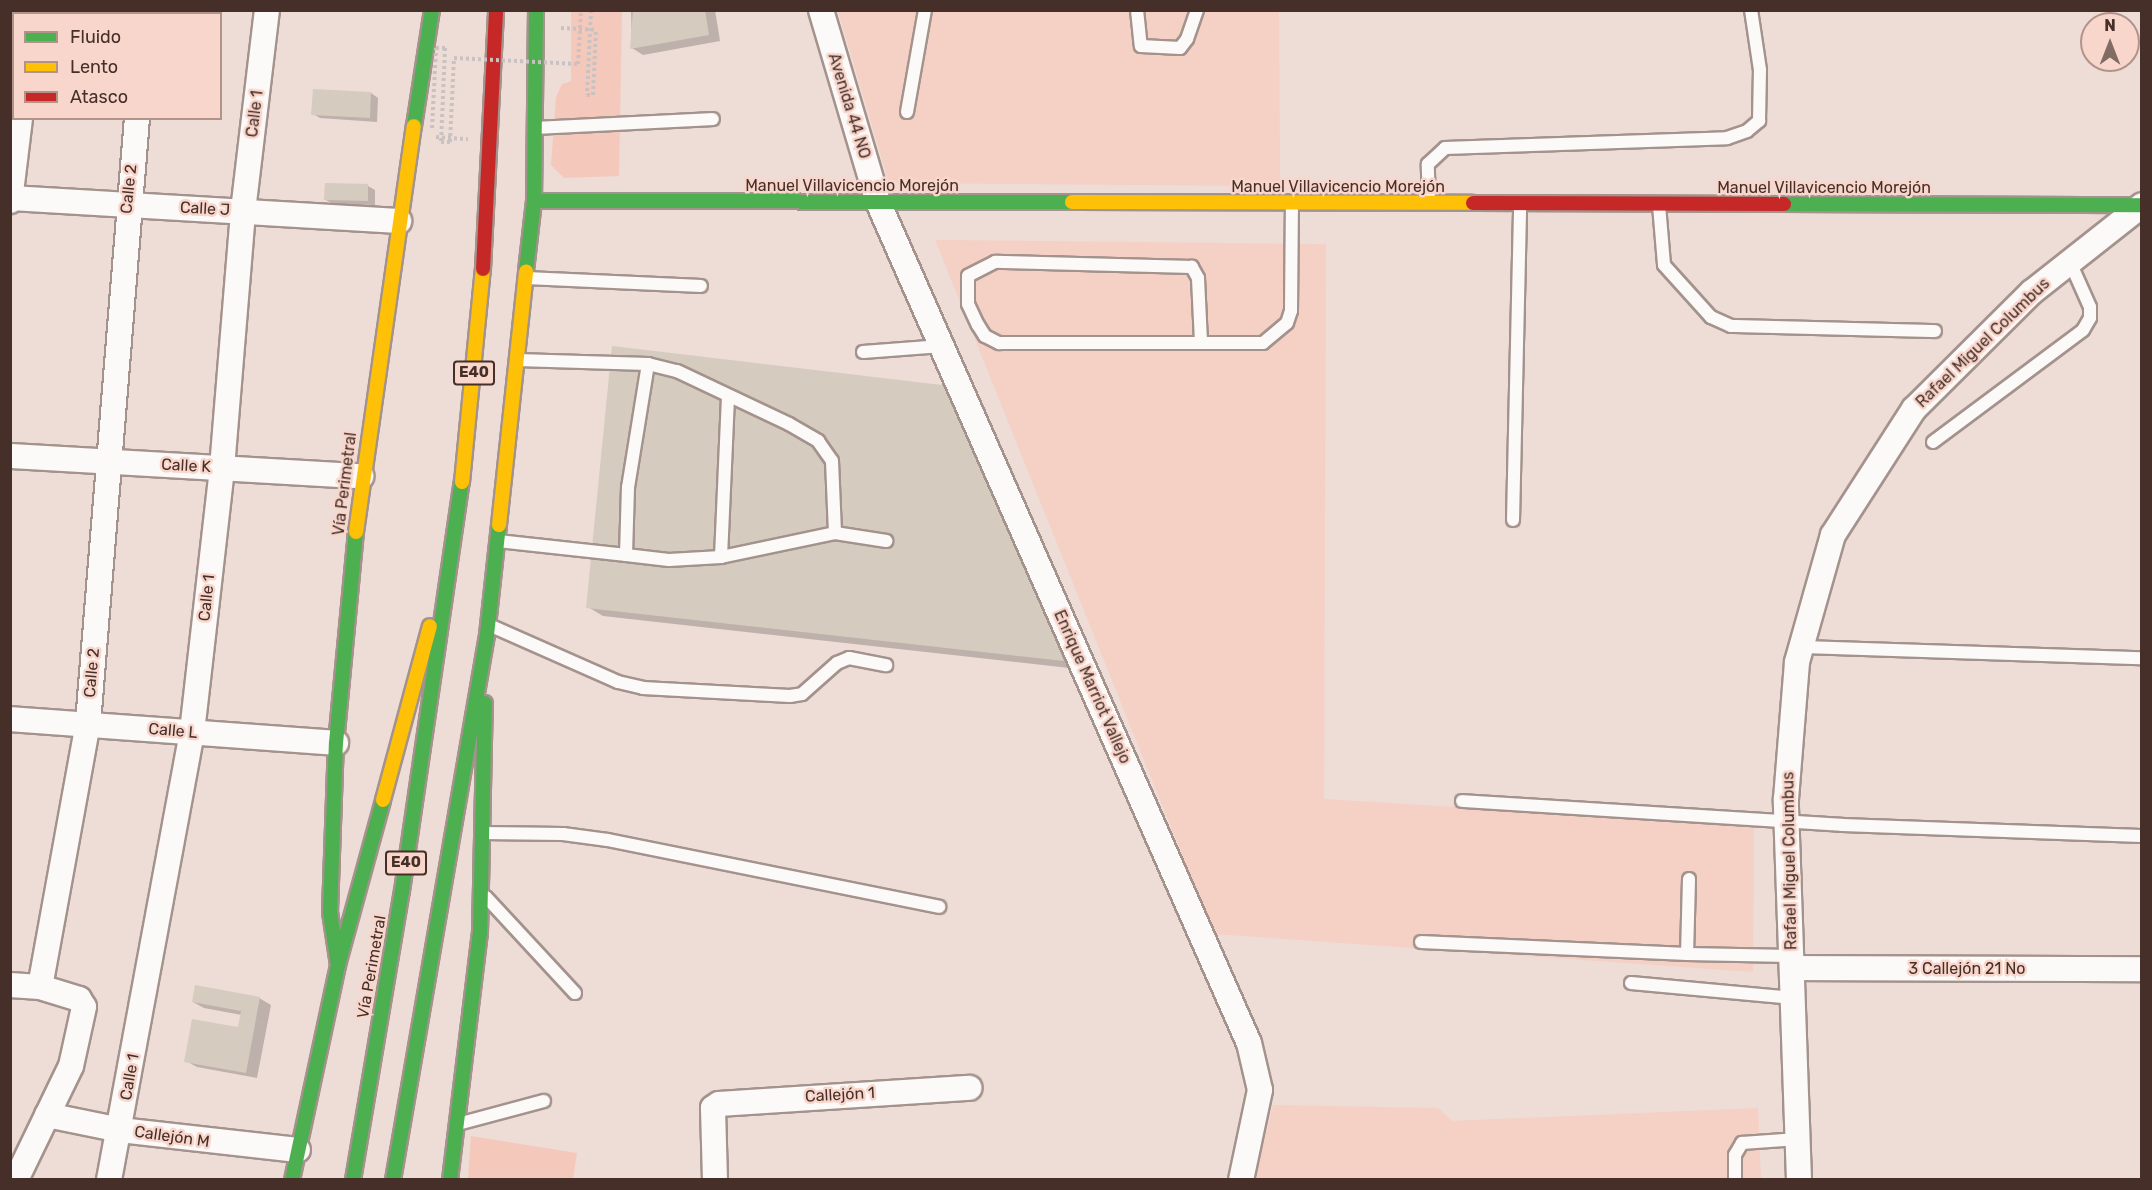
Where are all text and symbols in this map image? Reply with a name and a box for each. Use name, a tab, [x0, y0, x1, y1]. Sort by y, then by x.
legend	[12, 12, 222, 120]
north arrow	[2080, 12, 2140, 72]
text: N	[2104, 16, 2116, 35]
text: Fluido	[70, 26, 121, 48]
street label: Avenida 44 NO	[824, 51, 874, 161]
text: Lento	[70, 56, 118, 78]
text: Atasco	[70, 86, 128, 108]
street label: Calle 1	[243, 90, 267, 138]
street label: Calle 2	[117, 163, 141, 215]
street label: Manuel Villavicencio Morejón	[745, 176, 959, 196]
street label: Manuel Villavicencio Morejón	[1231, 177, 1445, 197]
street label: Manuel Villavicencio Morejón	[1717, 178, 1931, 198]
street label: Calle J	[179, 198, 231, 220]
street label: Rafael Miguel Columbus	[1912, 274, 2054, 412]
road number: E40	[453, 361, 495, 385]
street label: Vía Perimetral	[329, 431, 361, 537]
street label: Calle K	[161, 455, 211, 477]
street label: Calle 1	[195, 574, 219, 622]
street label: Enrique Marriot Vallejo	[1049, 607, 1135, 767]
street label: Calle 2	[80, 647, 104, 699]
street label: Calle L	[148, 719, 198, 743]
street label: Rafael Miguel Columbus	[1779, 772, 1801, 950]
road number: E40	[385, 851, 427, 875]
street label: Vía Perimetral	[354, 914, 390, 1020]
street label: 3 Callejón 21 No	[1908, 959, 2026, 979]
street label: Calle 1	[116, 1052, 144, 1102]
street label: Callejón 1	[805, 1084, 875, 1106]
street label: Callejón M	[133, 1122, 211, 1152]

